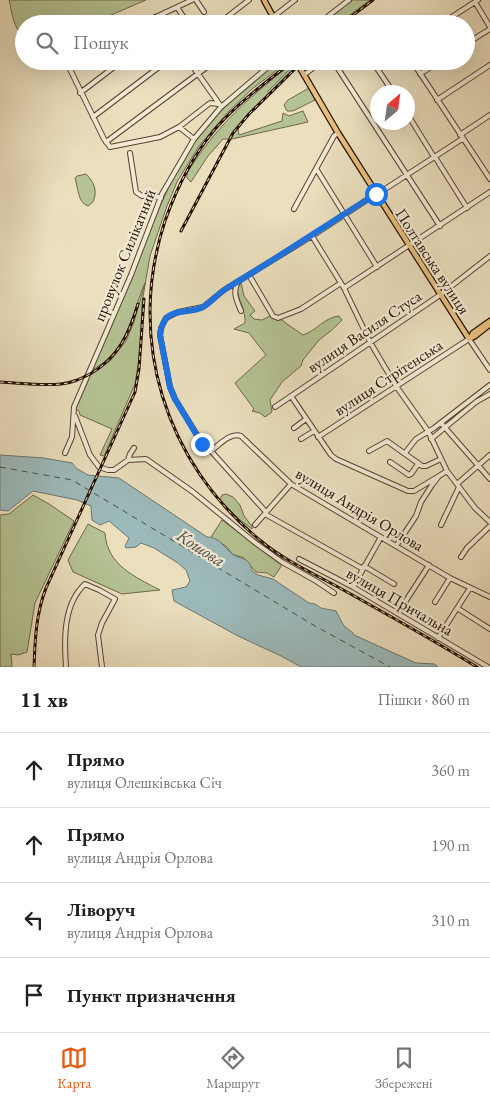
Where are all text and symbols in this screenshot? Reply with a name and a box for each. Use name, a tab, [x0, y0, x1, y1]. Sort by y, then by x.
search box	[15, 15, 475, 70]
icon: search	[33, 29, 61, 57]
text: Пошук	[73, 30, 129, 55]
north arrow	[370, 85, 415, 130]
route start	[365, 183, 388, 206]
street label: провулок Силікатний	[88, 185, 161, 324]
street label: Полтавська вулиця	[390, 204, 475, 318]
street label: вулиця Василя Стуса	[303, 285, 426, 377]
street label: вулиця Стрітенська	[330, 334, 447, 420]
route end	[191, 433, 214, 456]
street label: вулиця Андрія Орлова	[292, 463, 428, 556]
water label: Кошова	[172, 523, 230, 572]
street label: вулиця Причальна	[343, 562, 458, 641]
text: 11 хв	[20, 686, 68, 713]
text: Пішки · 860 m	[377, 689, 470, 710]
text: Прямо	[67, 747, 125, 772]
icon: ahead	[20, 756, 48, 784]
text: 360 m	[431, 760, 470, 781]
text: вулиця Олешківська Січ	[67, 772, 222, 793]
text: Прямо	[67, 822, 125, 847]
icon: ahead	[20, 831, 48, 859]
text: 190 m	[431, 835, 470, 856]
text: вулиця Андрія Орлова	[67, 847, 213, 868]
text: Ліворуч	[67, 897, 135, 922]
icon: left	[20, 906, 48, 934]
text: 310 m	[431, 910, 470, 931]
text: вулиця Андрія Орлова	[67, 922, 213, 943]
icon: arrive	[20, 981, 48, 1009]
text: Пункт призначення	[67, 983, 236, 1008]
tab: Карта	[58, 1044, 91, 1092]
tab: Маршрут	[206, 1044, 260, 1092]
tab: Збережені	[375, 1044, 432, 1092]

